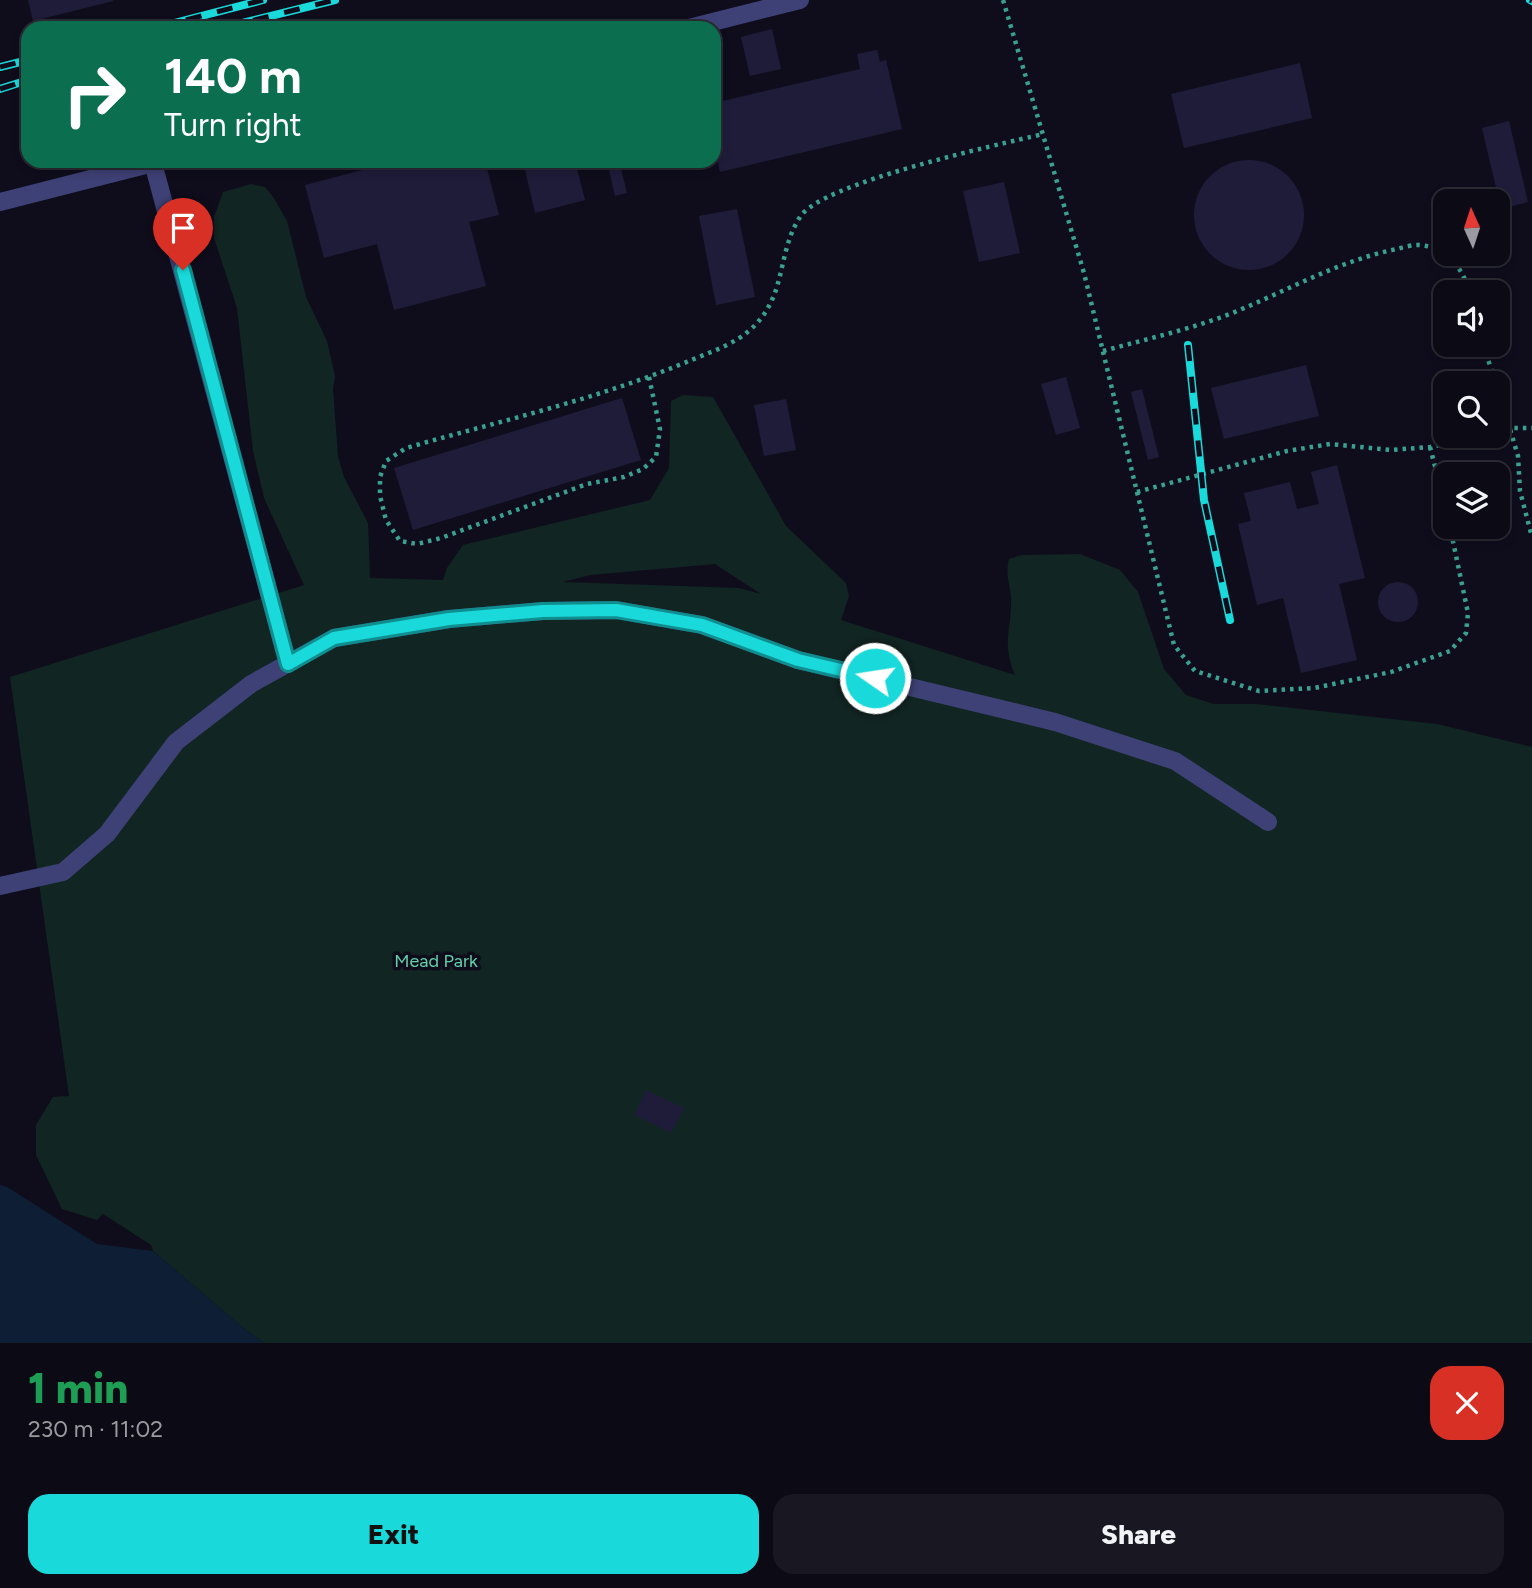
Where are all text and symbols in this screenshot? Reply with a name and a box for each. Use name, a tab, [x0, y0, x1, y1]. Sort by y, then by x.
text: 140 m	[164, 46, 302, 105]
icon: right	[49, 49, 140, 140]
text: Turn right	[164, 106, 302, 144]
north arrow	[1433, 189, 1510, 266]
map controls	[1433, 189, 1510, 539]
pin	[153, 198, 213, 270]
icon: arrive	[164, 209, 202, 247]
button: sound	[1433, 280, 1510, 357]
button: search	[1433, 371, 1510, 448]
button: layers	[1433, 462, 1510, 539]
position arrow	[838, 641, 912, 715]
park label: Mead Park	[394, 950, 478, 972]
text: 1 min	[28, 1363, 128, 1414]
button: close	[1430, 1366, 1504, 1440]
text: 230 m · 11:02	[28, 1415, 163, 1443]
button: Exit	[28, 1494, 759, 1574]
button: Share	[773, 1494, 1504, 1574]

